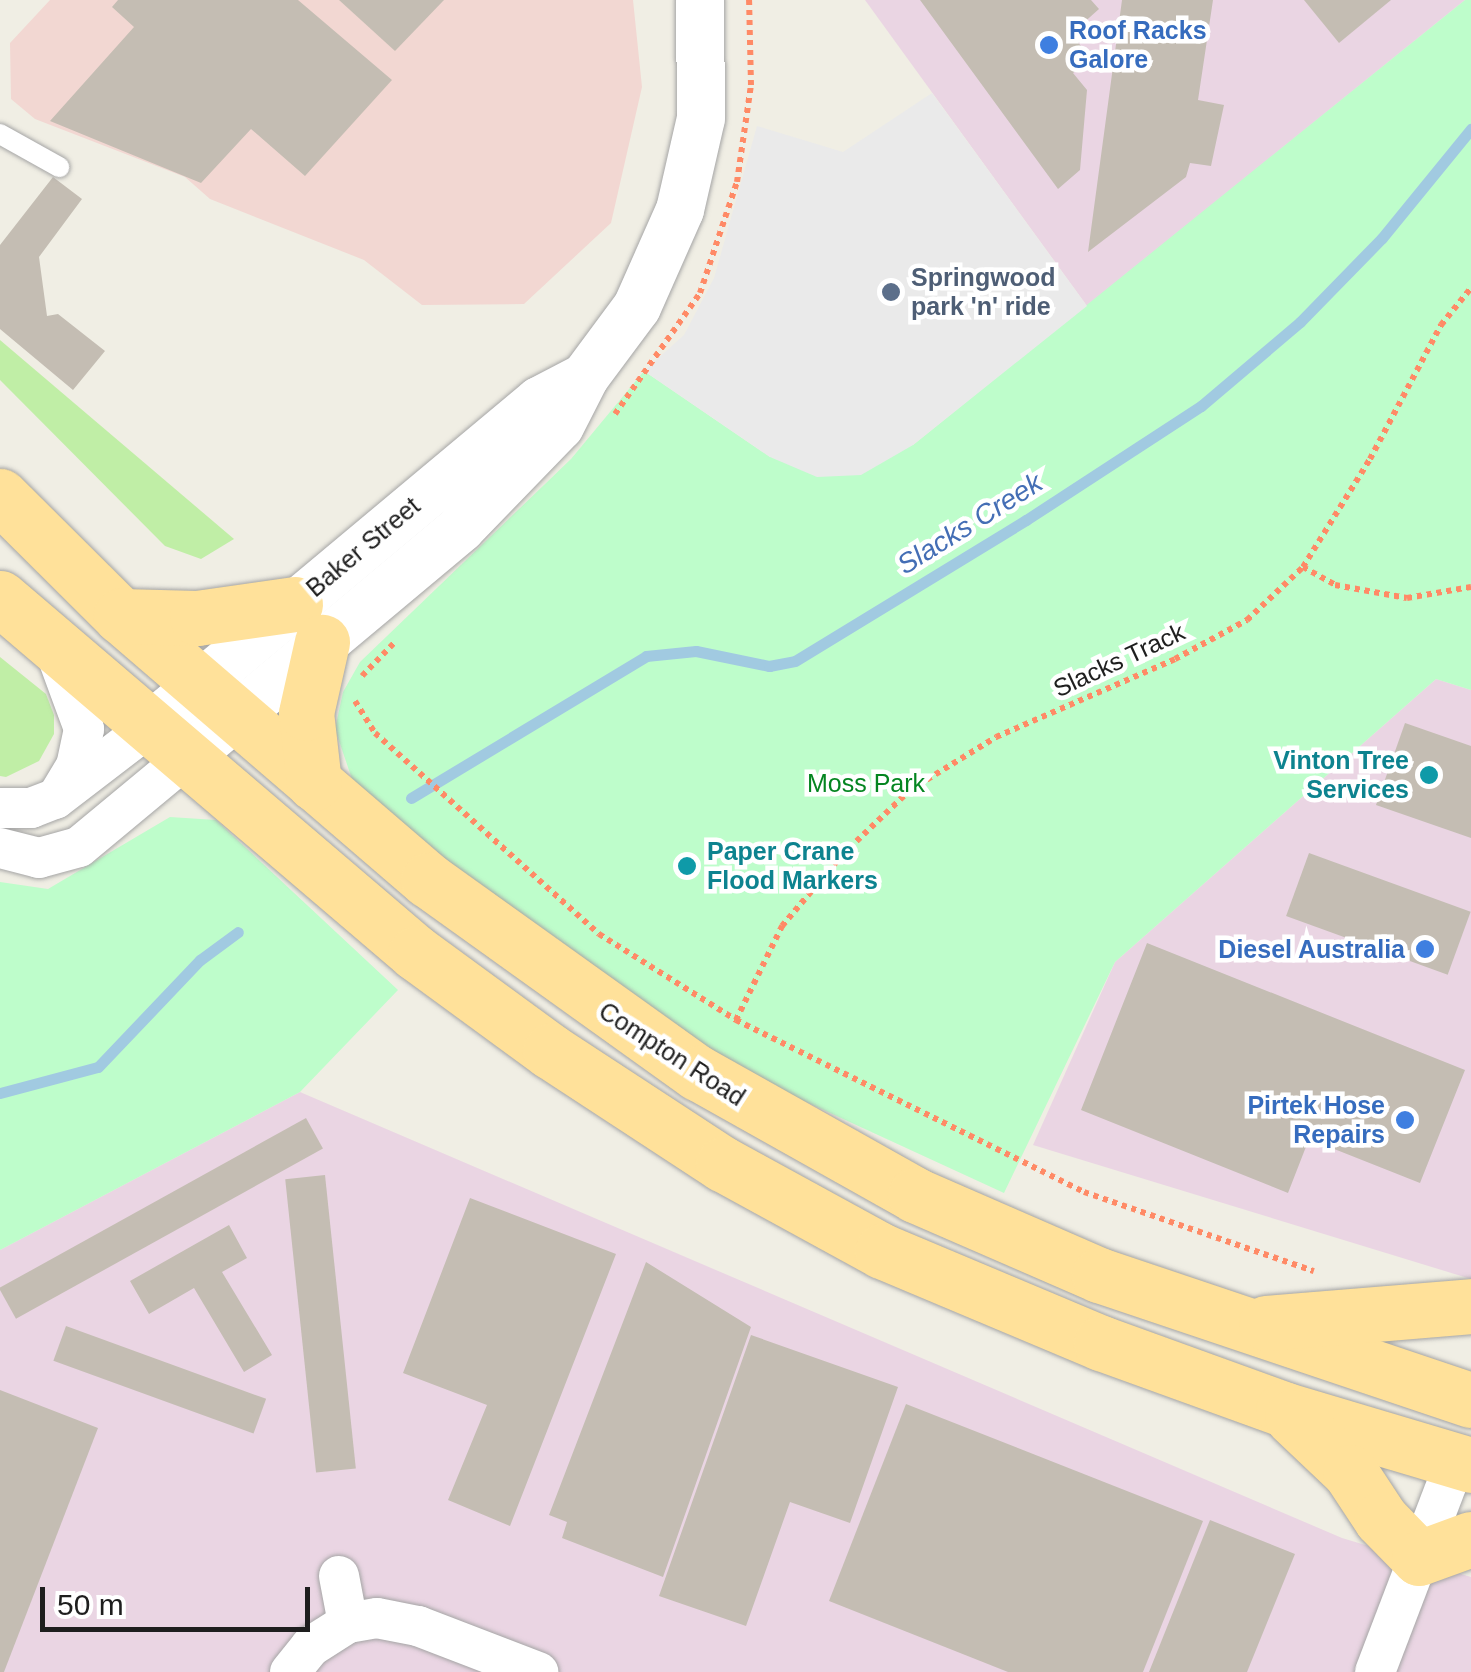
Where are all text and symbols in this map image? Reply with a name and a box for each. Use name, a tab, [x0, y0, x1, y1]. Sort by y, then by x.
place label: Roof Racks Galore	[1069, 16, 1207, 75]
marker: Roof Racks Galore	[1038, 34, 1060, 56]
place label: Springwood park 'n' ride	[911, 263, 1055, 322]
marker: Springwood park 'n' ride	[880, 281, 902, 303]
water label: Slacks Creek	[891, 466, 1049, 582]
street label: Baker Street	[300, 491, 426, 603]
street label: Slacks Track	[1048, 616, 1190, 704]
place label: Vinton Tree Services	[1273, 746, 1409, 805]
marker: Vinton Tree Services	[1418, 764, 1440, 786]
park label: Moss Park	[807, 768, 925, 798]
place label: Paper Crane Flood Markers	[707, 837, 878, 896]
marker: Paper Crane Flood Markers	[676, 855, 698, 877]
place label: Diesel Australia	[1217, 934, 1405, 964]
marker: Diesel Australia	[1414, 938, 1436, 960]
street label: Compton Road	[593, 996, 751, 1112]
place label: Pirtek Hose Repairs	[1247, 1091, 1385, 1150]
marker: Pirtek Hose Repairs	[1394, 1109, 1416, 1131]
scale bar	[45, 1567, 315, 1629]
text: 50 m	[57, 1588, 124, 1621]

